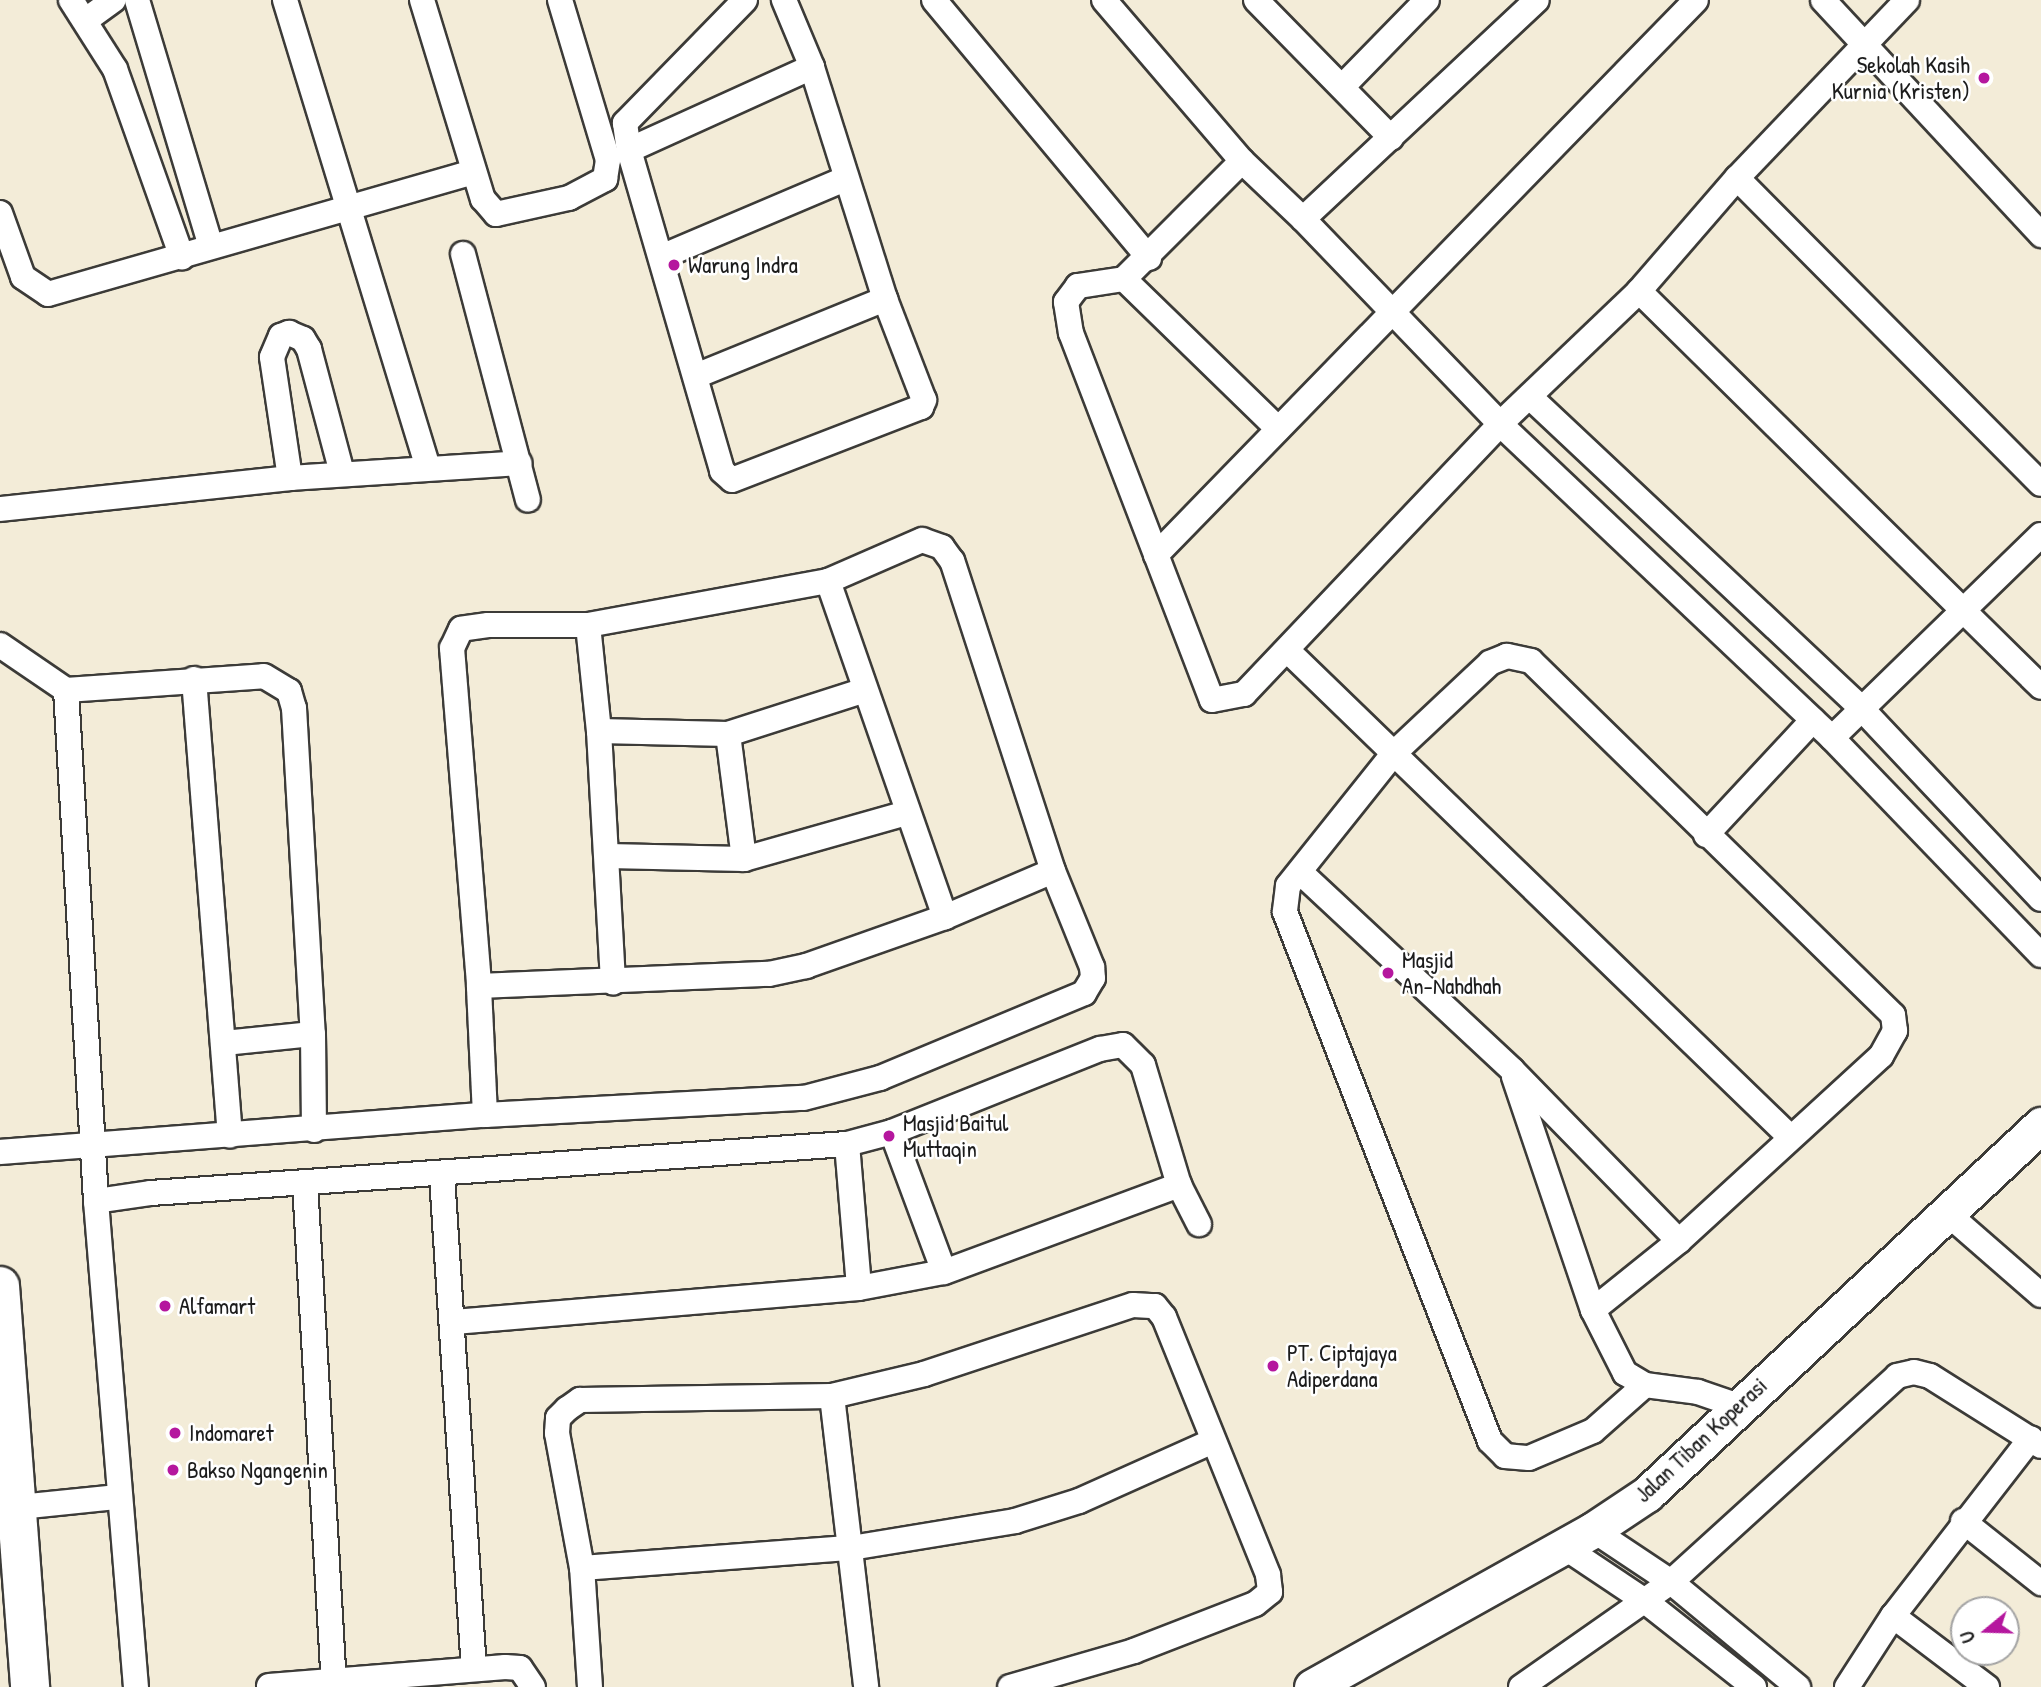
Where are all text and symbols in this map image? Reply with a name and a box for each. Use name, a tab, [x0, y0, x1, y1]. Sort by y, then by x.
place label: Sekolah Kasih Kurnia (Kristen)	[1832, 51, 1970, 105]
marker: Sekolah Kasih Kurnia (Kristen)	[1976, 70, 1992, 86]
place label: Warung Indra	[688, 251, 798, 279]
marker: Warung Indra	[666, 257, 682, 273]
place label: Masjid An-Nahdhah	[1402, 946, 1501, 1000]
marker: Masjid An-Nahdhah	[1380, 965, 1396, 981]
place label: Masjid Baitul Muttaqin	[903, 1109, 1008, 1163]
marker: Masjid Baitul Muttaqin	[881, 1128, 897, 1144]
place label: Alfamart	[179, 1292, 255, 1320]
marker: Alfamart	[157, 1298, 173, 1314]
place label: PT. Ciptajaya Adiperdana	[1287, 1339, 1397, 1393]
marker: PT. Ciptajaya Adiperdana	[1265, 1358, 1281, 1374]
street label: Jalan Tiban Koperasi	[1629, 1372, 1773, 1508]
place label: Indomaret	[189, 1419, 274, 1447]
marker: Indomaret	[167, 1425, 183, 1441]
place label: Bakso Ngangenin	[187, 1456, 328, 1484]
marker: Bakso Ngangenin	[165, 1462, 181, 1478]
north arrow	[1950, 1596, 2020, 1666]
text: U	[1953, 1628, 1981, 1646]

